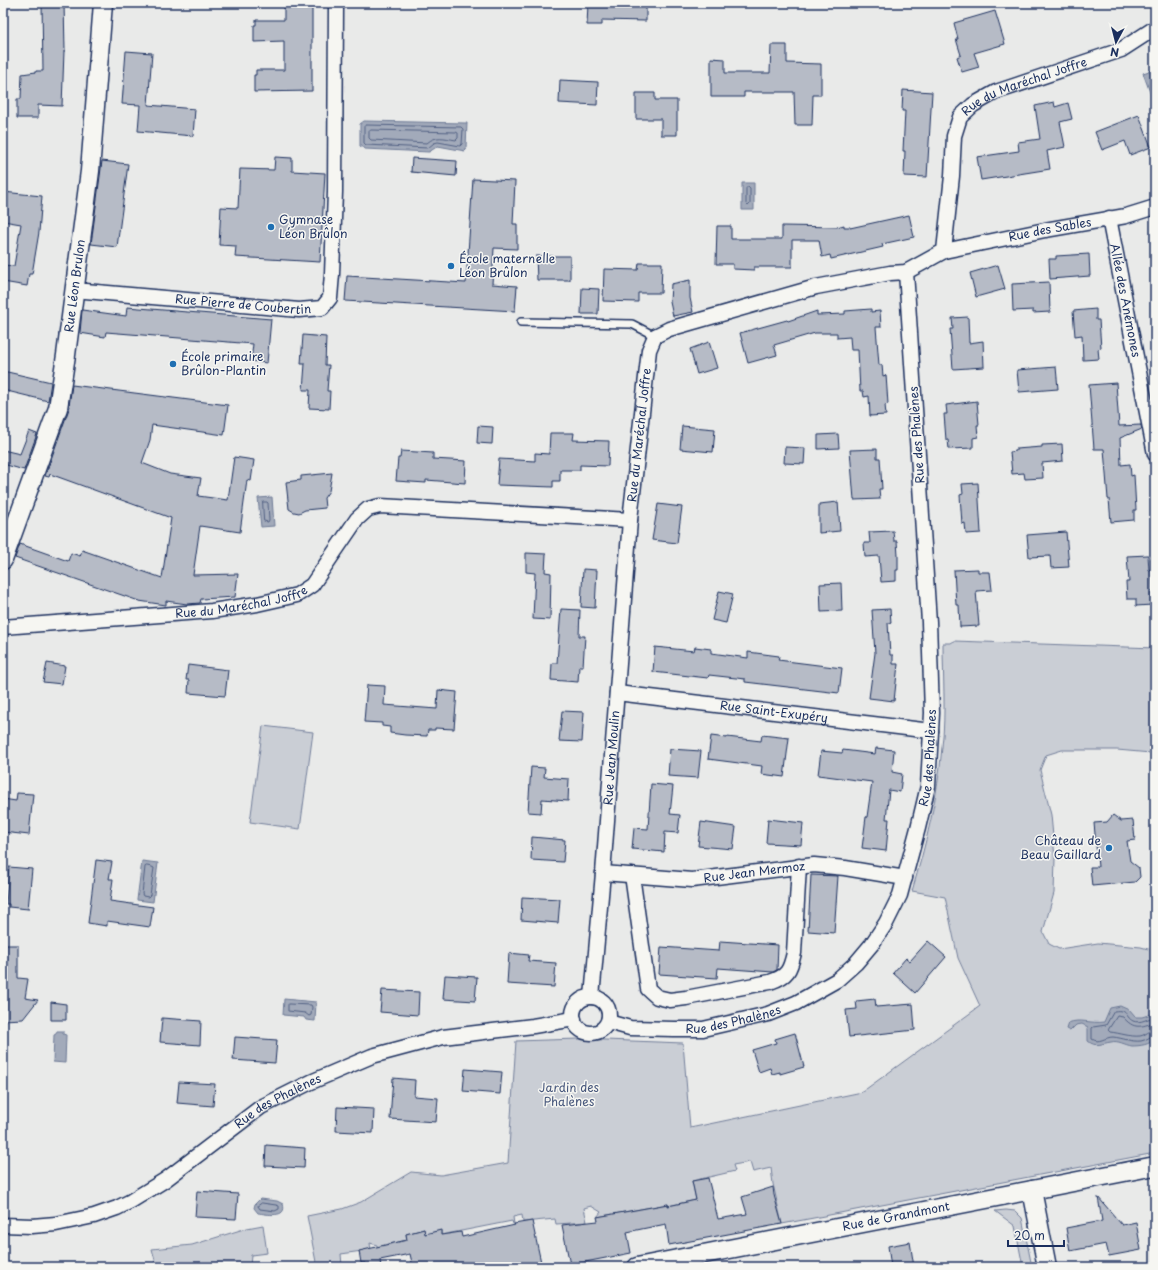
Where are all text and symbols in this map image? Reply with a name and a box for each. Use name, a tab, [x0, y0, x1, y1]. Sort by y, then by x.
north arrow	[1096, 22, 1136, 62]
text: N	[1109, 43, 1120, 61]
street label: Rue du Maréchal Joffre	[957, 52, 1089, 119]
place label: Gymnase Léon Brûlon	[279, 210, 347, 242]
street label: Rue des Sables	[1007, 212, 1093, 245]
marker: Gymnase Léon Brûlon	[266, 222, 276, 232]
street label: Rue Léon Brulon	[59, 238, 89, 333]
street label: Allée des Anémones	[1106, 242, 1146, 359]
place label: École maternelle Léon Brûlon	[459, 249, 556, 281]
marker: École maternelle Léon Brûlon	[446, 261, 456, 271]
street label: Rue Pierre de Coubertin	[175, 289, 312, 318]
place label: École primaire Brûlon-Plantin	[181, 347, 266, 379]
marker: École primaire Brûlon-Plantin	[168, 359, 178, 369]
street label: Rue du Maréchal Joffre	[622, 367, 655, 503]
street label: Rue des Phalènes	[904, 385, 928, 484]
street label: Rue du Maréchal Joffre	[174, 580, 311, 622]
street label: Rue Saint-Exupéry	[719, 696, 829, 726]
street label: Rue des Phalènes	[913, 709, 940, 808]
street label: Rue Jean Moulin	[598, 710, 623, 806]
place label: Château de Beau Gaillard	[1020, 831, 1102, 863]
marker: Château de Beau Gaillard	[1104, 843, 1114, 853]
street label: Rue Jean Mermoz	[702, 856, 806, 887]
street label: Rue des Phalènes	[685, 1000, 784, 1037]
street label: Rue des Phalènes	[230, 1069, 324, 1132]
park label: Jardin des Phalènes	[539, 1078, 599, 1110]
street label: Rue de Grandmont	[841, 1196, 951, 1235]
scale bar	[1008, 1222, 1064, 1248]
text: 20 m	[1014, 1226, 1045, 1244]

